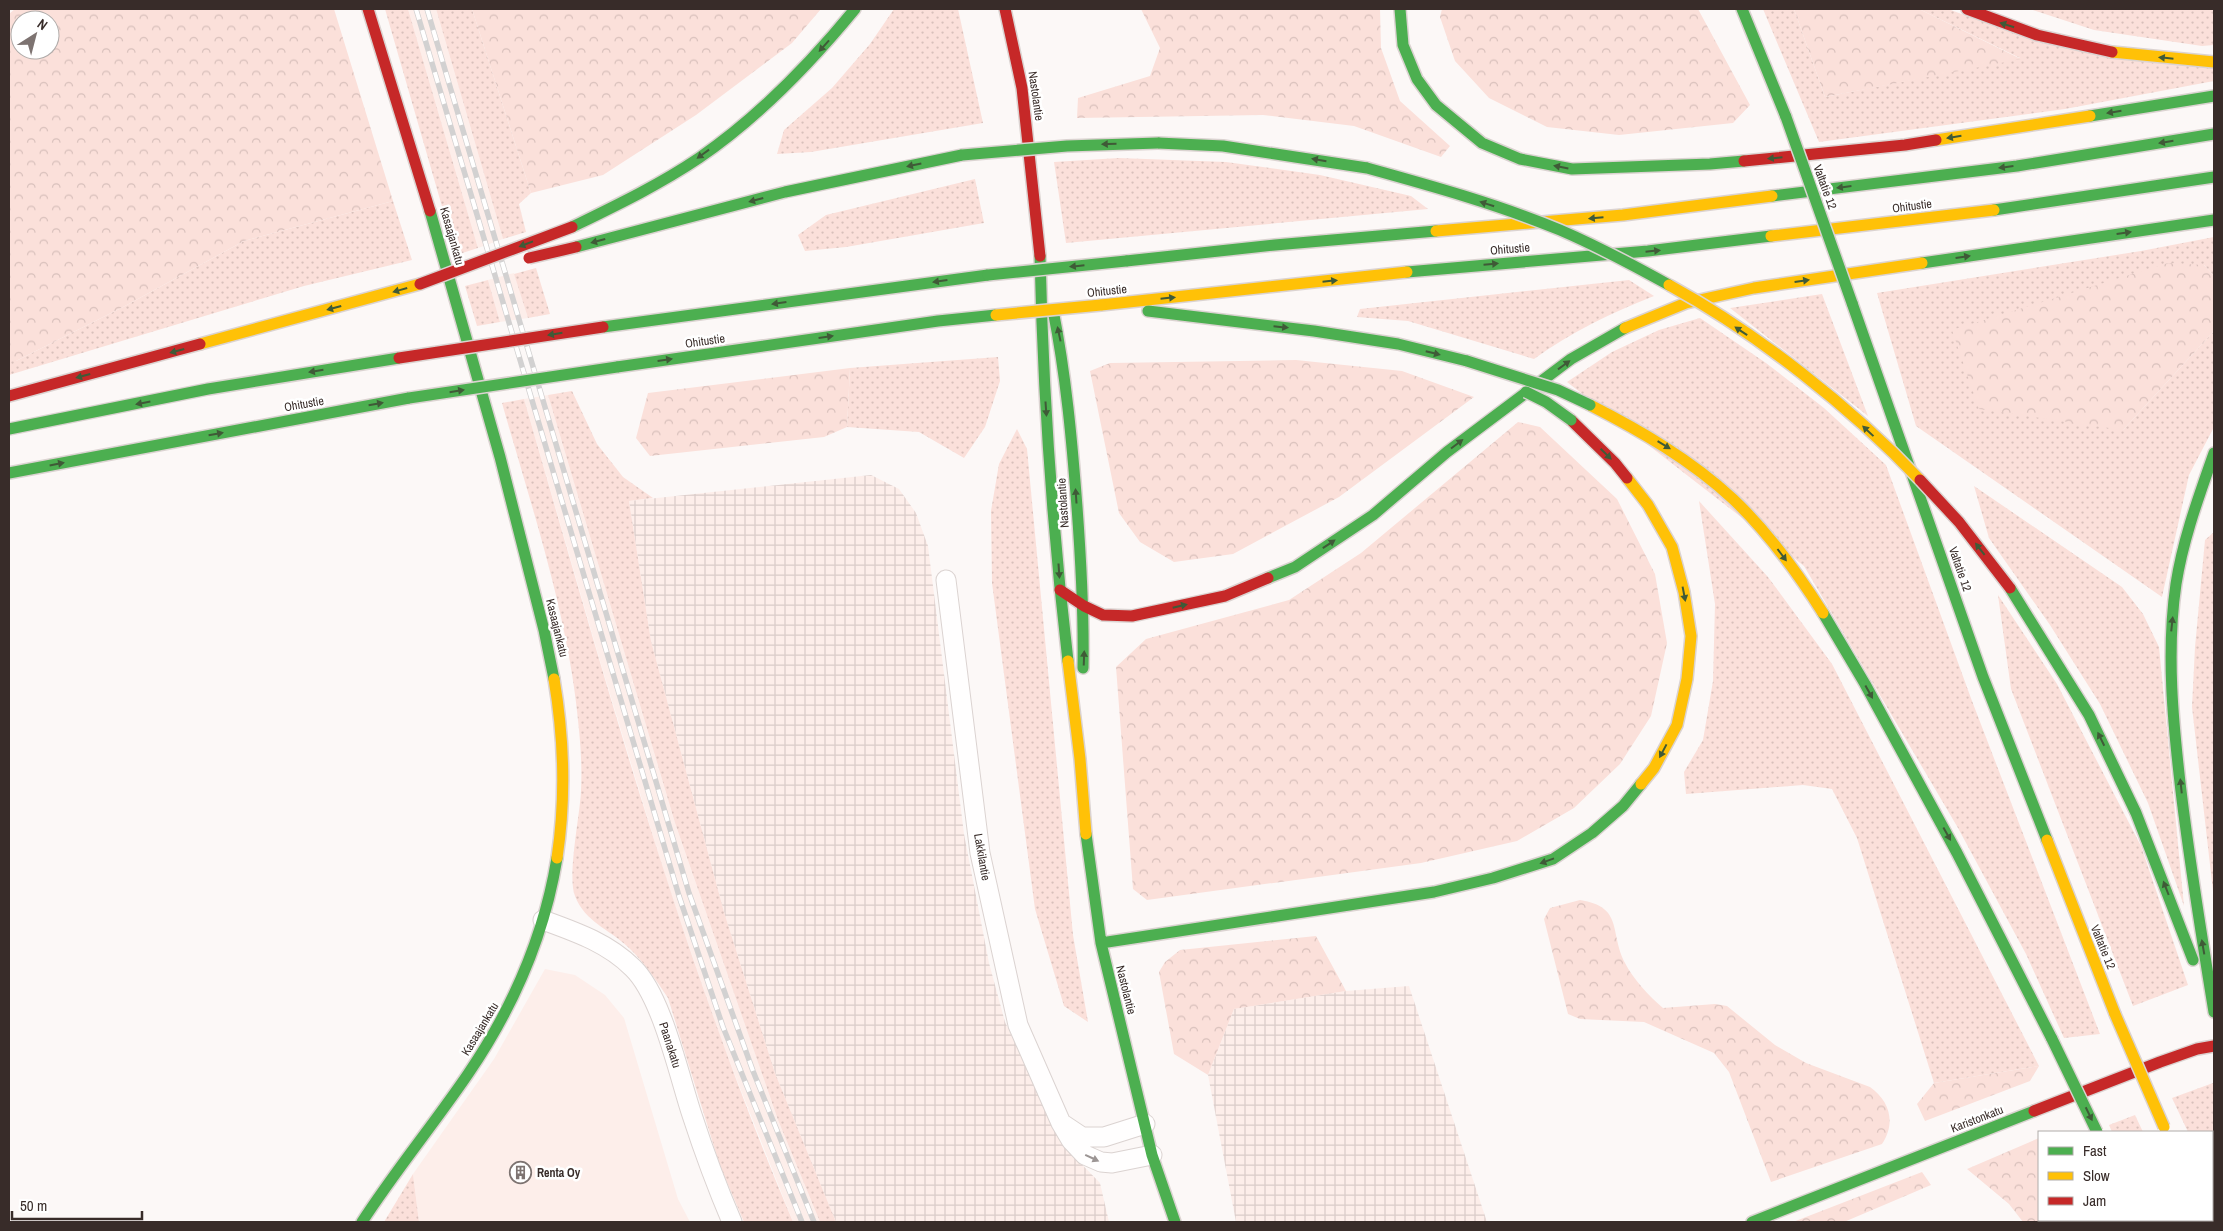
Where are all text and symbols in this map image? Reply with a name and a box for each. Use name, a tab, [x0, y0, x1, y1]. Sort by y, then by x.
north arrow	[10, 10, 60, 60]
text: N	[34, 15, 51, 34]
one-way arrow	[2000, 21, 2015, 28]
one-way arrow	[818, 39, 830, 51]
one-way arrow	[2157, 54, 2173, 62]
street label: Nastolantie	[1025, 70, 1047, 122]
one-way arrow	[2106, 109, 2122, 117]
one-way arrow	[1945, 133, 1961, 141]
one-way arrow	[2158, 138, 2174, 146]
one-way arrow	[1101, 141, 1117, 149]
one-way arrow	[696, 149, 710, 159]
one-way arrow	[1767, 154, 1783, 162]
one-way arrow	[1311, 156, 1327, 164]
one-way arrow	[906, 162, 922, 170]
street label: Valtatie 12	[1810, 162, 1840, 212]
one-way arrow	[1552, 163, 1568, 171]
one-way arrow	[1997, 163, 2013, 171]
one-way arrow	[1836, 183, 1852, 191]
one-way arrow	[748, 196, 763, 204]
street label: Ohitustie	[1891, 196, 1933, 216]
one-way arrow	[1479, 199, 1494, 207]
street label: Kasaajankatu	[436, 205, 468, 267]
one-way arrow	[1588, 214, 1604, 222]
one-way arrow	[2116, 229, 2132, 237]
one-way arrow	[591, 238, 606, 246]
street label: Ohitustie	[1489, 239, 1531, 259]
one-way arrow	[518, 240, 533, 248]
one-way arrow	[1646, 247, 1662, 255]
one-way arrow	[1956, 253, 1972, 261]
one-way arrow	[1484, 260, 1500, 268]
one-way arrow	[1069, 262, 1085, 270]
one-way arrow	[1322, 277, 1338, 285]
one-way arrow	[1795, 277, 1811, 285]
one-way arrow	[932, 278, 948, 286]
street label: Ohitustie	[1086, 281, 1128, 301]
one-way arrow	[393, 286, 408, 294]
one-way arrow	[1161, 294, 1177, 302]
one-way arrow	[771, 299, 787, 307]
one-way arrow	[326, 305, 341, 313]
one-way arrow	[1273, 323, 1289, 331]
one-way arrow	[1054, 326, 1062, 342]
one-way arrow	[1734, 326, 1747, 336]
one-way arrow	[547, 330, 563, 338]
street label: Ohitustie	[684, 330, 726, 352]
one-way arrow	[818, 333, 834, 341]
one-way arrow	[169, 347, 184, 355]
one-way arrow	[1425, 349, 1440, 357]
one-way arrow	[657, 356, 673, 364]
one-way arrow	[1557, 360, 1571, 370]
one-way arrow	[308, 368, 324, 376]
one-way arrow	[76, 372, 91, 380]
one-way arrow	[449, 387, 465, 395]
street label: Ohitustie	[283, 393, 325, 415]
one-way arrow	[135, 399, 151, 407]
one-way arrow	[368, 400, 384, 408]
one-way arrow	[1042, 401, 1050, 417]
one-way arrow	[1862, 426, 1874, 437]
one-way arrow	[209, 429, 225, 437]
one-way arrow	[1450, 439, 1463, 450]
one-way arrow	[1657, 441, 1670, 450]
one-way arrow	[1600, 448, 1612, 460]
one-way arrow	[49, 459, 65, 467]
street label: Nastolantie	[1053, 478, 1073, 528]
one-way arrow	[1072, 487, 1080, 503]
one-way arrow	[1322, 539, 1336, 549]
one-way arrow	[1974, 543, 1985, 556]
street label: Valtatie 12	[1945, 544, 1975, 594]
one-way arrow	[1776, 548, 1787, 561]
one-way arrow	[1055, 563, 1063, 579]
one-way arrow	[1680, 586, 1688, 601]
street label: Kasaajankatu	[542, 597, 572, 659]
one-way arrow	[1173, 602, 1188, 610]
one-way arrow	[2169, 616, 2177, 632]
one-way arrow	[1080, 650, 1088, 666]
one-way arrow	[1865, 685, 1873, 700]
one-way arrow	[2097, 732, 2105, 746]
one-way arrow	[1659, 743, 1667, 758]
one-way arrow	[2177, 778, 2185, 794]
one-way arrow	[1943, 828, 1952, 841]
street label: Lakkilantie	[970, 832, 994, 882]
one-way arrow	[1539, 857, 1554, 865]
one-way arrow	[2162, 880, 2170, 895]
street label: Valtatie 12	[2087, 923, 2119, 971]
one-way arrow	[2199, 939, 2207, 955]
street label: Nastolantie	[1112, 964, 1140, 1016]
street label: Kasaajankatu	[458, 999, 502, 1059]
street label: Paanakatu	[655, 1020, 685, 1070]
street label: Karistonkatu	[1948, 1102, 2006, 1136]
one-way arrow	[2084, 1107, 2093, 1122]
legend	[2038, 1131, 2213, 1221]
text: Fast	[2083, 1140, 2107, 1161]
one-way arrow	[1085, 1154, 1100, 1163]
building icon: Renta Oy	[509, 1161, 533, 1185]
place label: Renta Oy	[537, 1165, 581, 1181]
text: Slow	[2083, 1165, 2110, 1186]
scale bar	[12, 1188, 142, 1220]
text: Jam	[2083, 1190, 2106, 1211]
text: 50 m	[20, 1195, 47, 1216]

